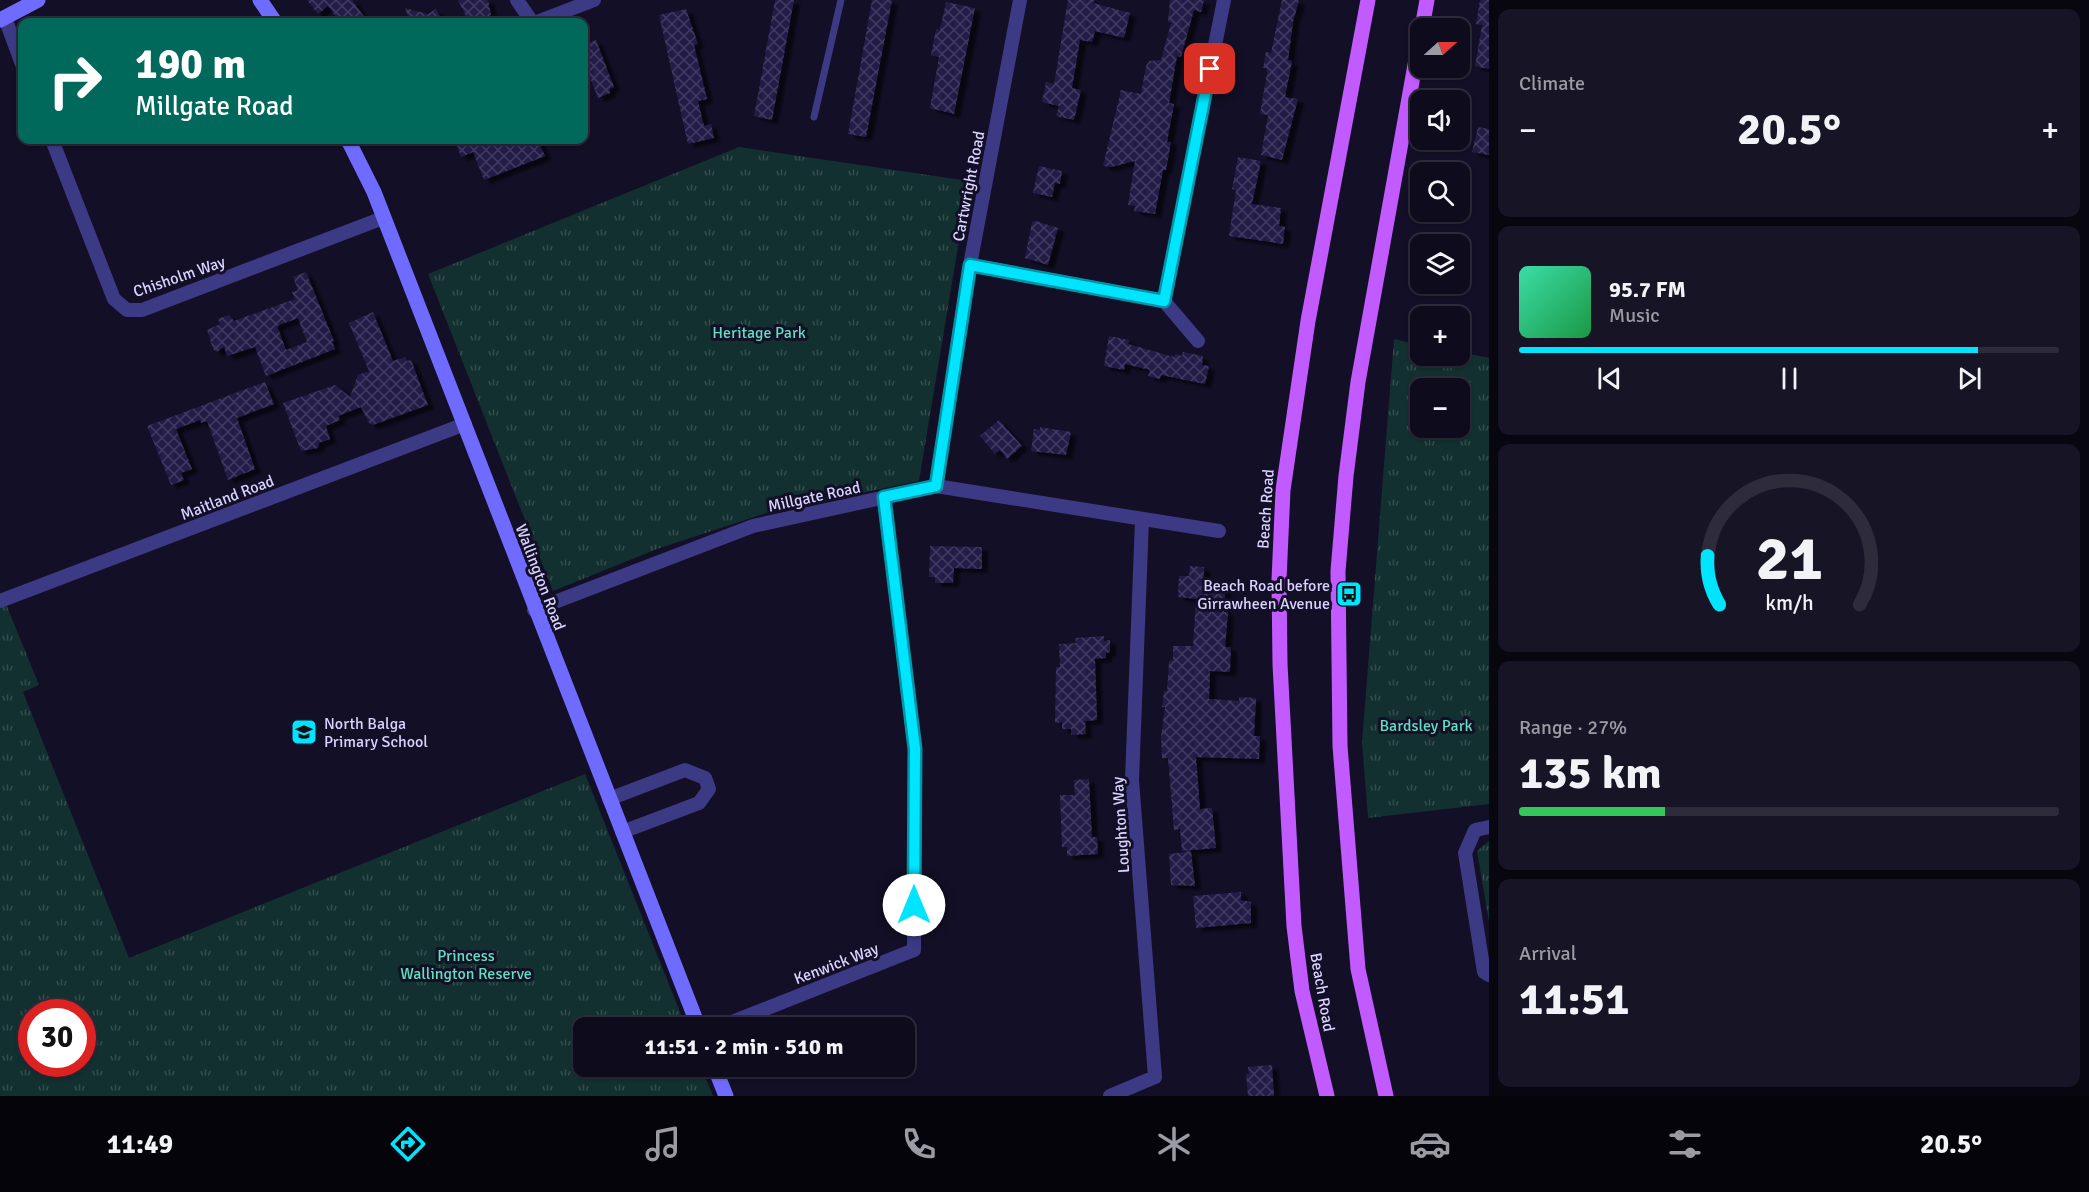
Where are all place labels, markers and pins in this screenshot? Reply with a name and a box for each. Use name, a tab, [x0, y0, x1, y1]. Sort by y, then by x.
pin	[1184, 43, 1235, 94]
place label: Beach Road before Girrawheen Avenue	[1197, 576, 1330, 614]
bus stop icon: Beach Road before Girrawheen Avenue	[1334, 579, 1364, 609]
place label: North Balga Primary School	[324, 714, 428, 752]
school or university icon: North Balga Primary School	[289, 717, 319, 747]

